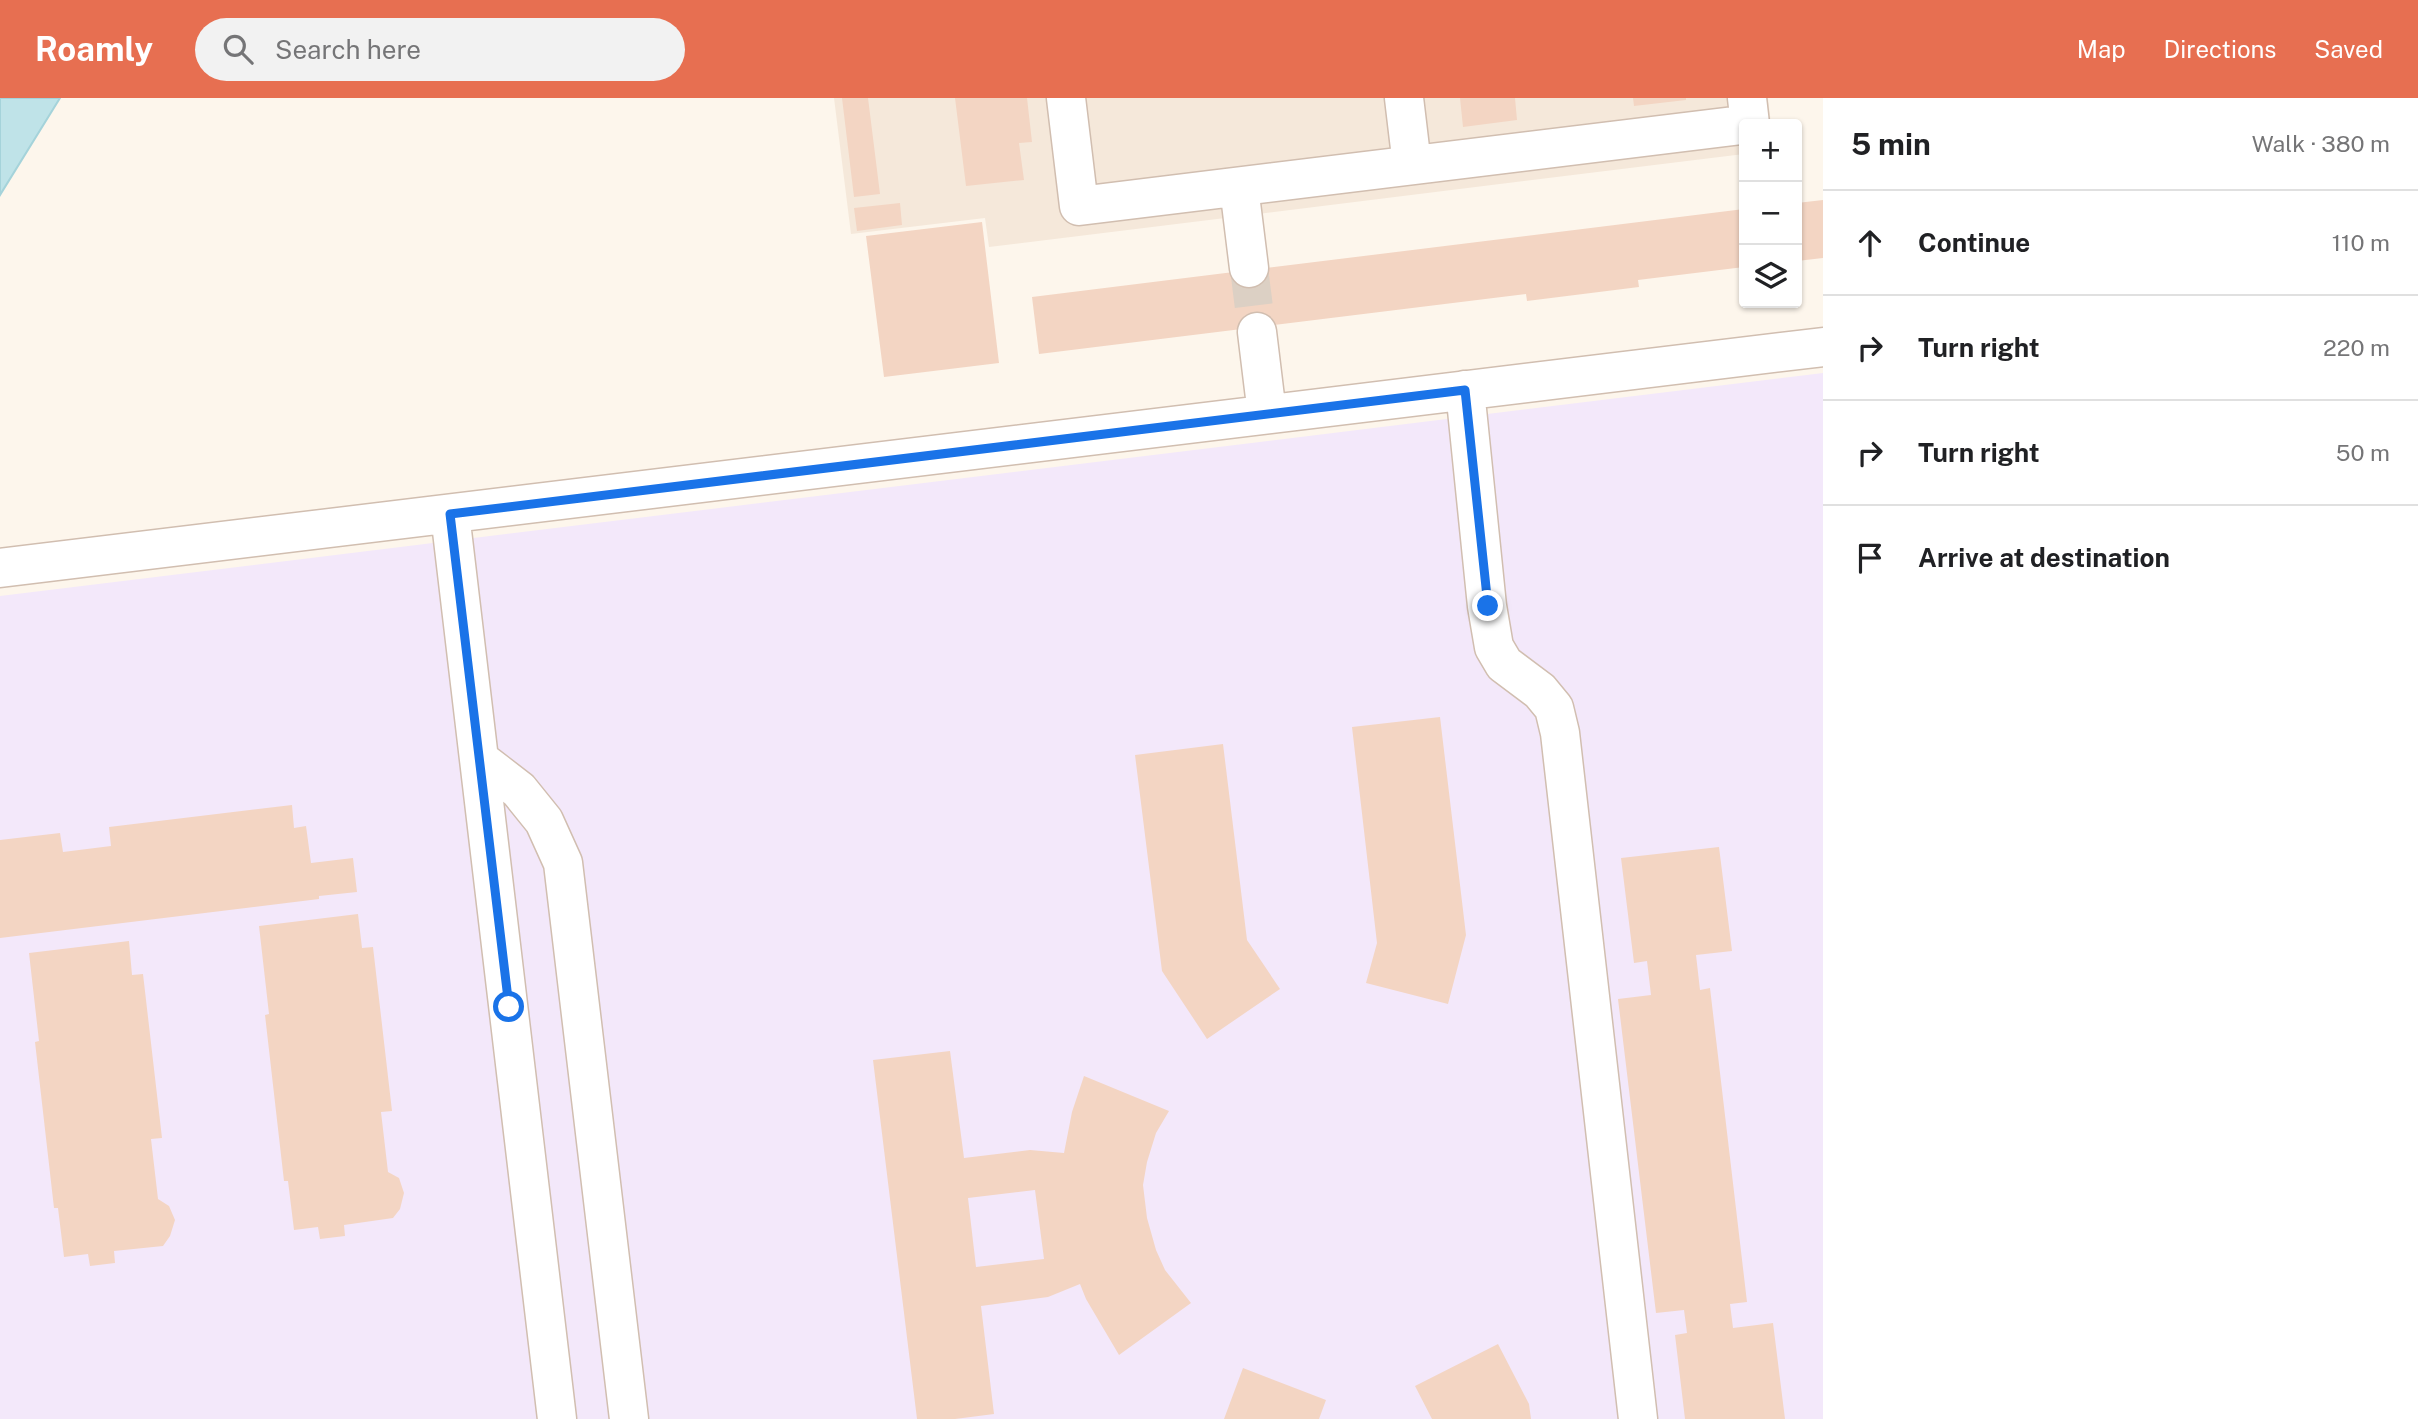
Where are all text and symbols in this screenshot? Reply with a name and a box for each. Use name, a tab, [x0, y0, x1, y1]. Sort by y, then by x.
search box	[195, 18, 685, 81]
text: Roamly	[35, 30, 153, 68]
icon: search	[219, 30, 257, 68]
text: Search here	[275, 34, 421, 65]
text: Map	[2077, 35, 2126, 63]
text: Directions	[2164, 35, 2276, 63]
text: Saved	[2314, 35, 2383, 63]
map controls	[1739, 119, 1802, 308]
button: +	[1739, 119, 1802, 182]
text: 5 min	[1851, 126, 1931, 162]
text: Walk · 380 m	[2252, 130, 2390, 157]
button: −	[1739, 182, 1802, 245]
icon: ahead	[1851, 224, 1889, 262]
text: Continue	[1918, 227, 2030, 258]
text: 110 m	[2332, 229, 2390, 256]
button: layers	[1739, 245, 1802, 308]
icon: right	[1851, 329, 1889, 367]
text: Turn right	[1918, 332, 2040, 363]
text: 220 m	[2323, 334, 2390, 361]
icon: right	[1851, 434, 1889, 472]
text: Turn right	[1918, 437, 2040, 468]
text: 50 m	[2336, 439, 2390, 466]
icon: arrive	[1851, 539, 1889, 577]
text: Arrive at destination	[1918, 542, 2170, 573]
route end	[1472, 590, 1503, 621]
route start	[493, 991, 524, 1022]

